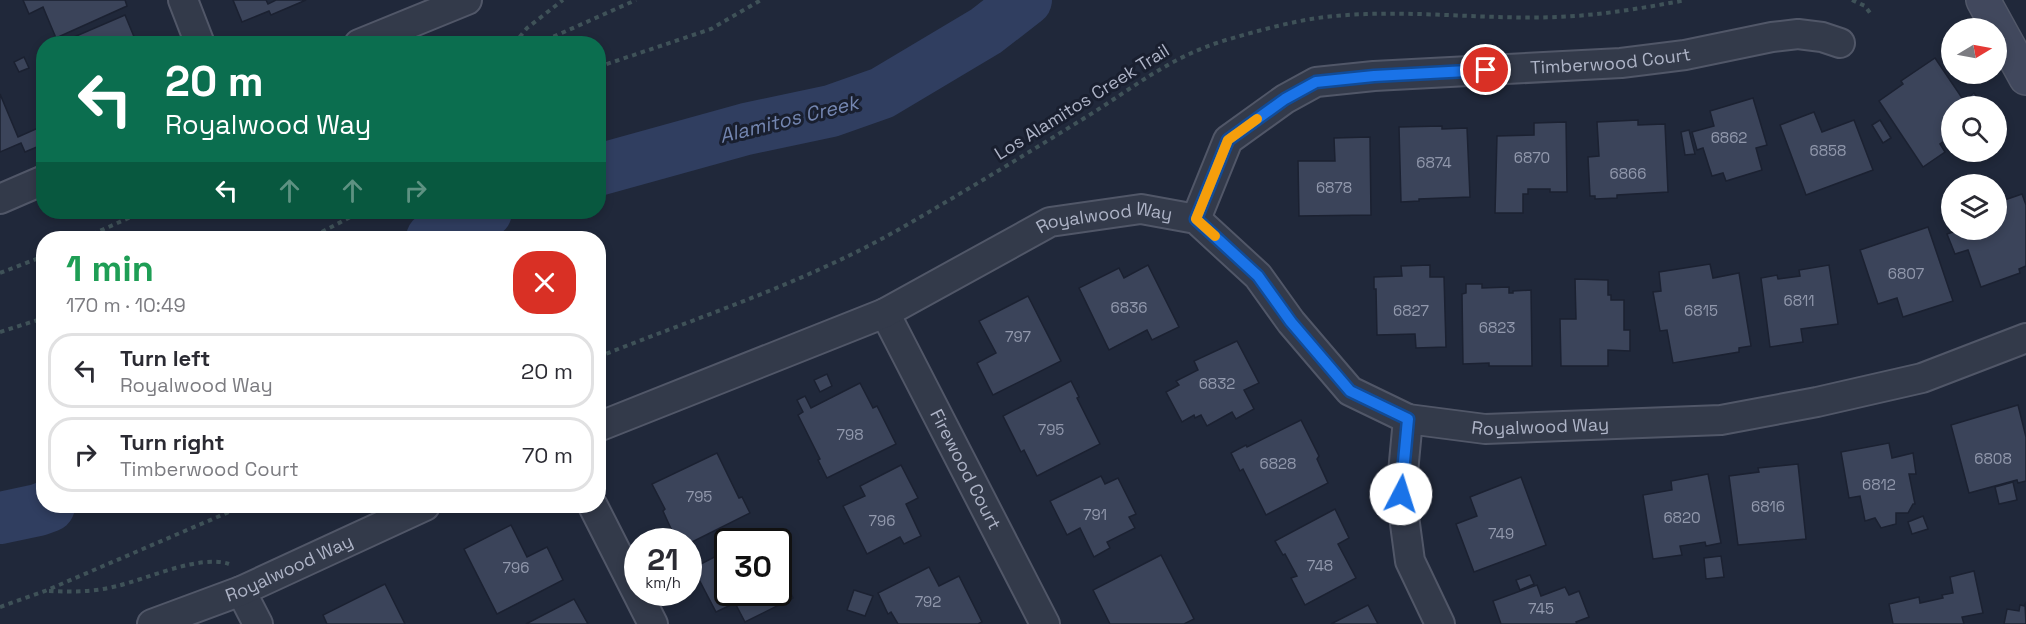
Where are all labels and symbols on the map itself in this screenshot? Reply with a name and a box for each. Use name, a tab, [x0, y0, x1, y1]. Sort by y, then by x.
north arrow	[1941, 18, 2007, 84]
street label: Los Alamitos Creek Trail	[990, 38, 1173, 165]
street label: Timberwood Court	[1530, 42, 1693, 79]
pin	[1460, 44, 1511, 95]
water label: Alamitos Creek	[717, 89, 863, 149]
house number: 6862	[1711, 128, 1747, 147]
house number: 6858	[1810, 141, 1846, 160]
house number: 6870	[1514, 148, 1550, 167]
house number: 6874	[1416, 153, 1452, 172]
house number: 6866	[1610, 164, 1646, 183]
house number: 6878	[1316, 178, 1352, 197]
street label: Royalwood Way	[1032, 196, 1174, 238]
house number: 6807	[1888, 264, 1924, 283]
house number: 6811	[1783, 291, 1815, 310]
house number: 6836	[1111, 298, 1147, 317]
house number: 6827	[1393, 301, 1429, 320]
house number: 6815	[1684, 301, 1718, 320]
house number: 6823	[1479, 318, 1515, 337]
house number: 797	[1005, 327, 1031, 346]
house number: 6832	[1199, 374, 1235, 393]
street label: Firewood Court	[925, 405, 1007, 534]
street label: Royalwood Way	[1470, 412, 1609, 440]
house number: 795	[1038, 420, 1064, 439]
house number: 798	[837, 425, 863, 444]
house number: 6808	[1974, 449, 2012, 468]
house number: 6828	[1260, 454, 1296, 473]
position arrow	[1369, 462, 1433, 526]
house number: 6812	[1862, 475, 1896, 494]
house number: 795	[686, 487, 712, 506]
house number: 6816	[1751, 497, 1785, 516]
house number: 791	[1083, 505, 1107, 524]
house number: 6820	[1663, 508, 1701, 527]
house number: 796	[869, 511, 895, 530]
house number: 749	[1488, 524, 1514, 543]
speed limit sign: 30	[714, 528, 792, 606]
street label: Royalwood Way	[222, 529, 356, 607]
house number: 748	[1307, 556, 1333, 575]
house number: 796	[503, 558, 529, 577]
house number: 792	[915, 592, 941, 611]
house number: 745	[1528, 599, 1554, 618]

